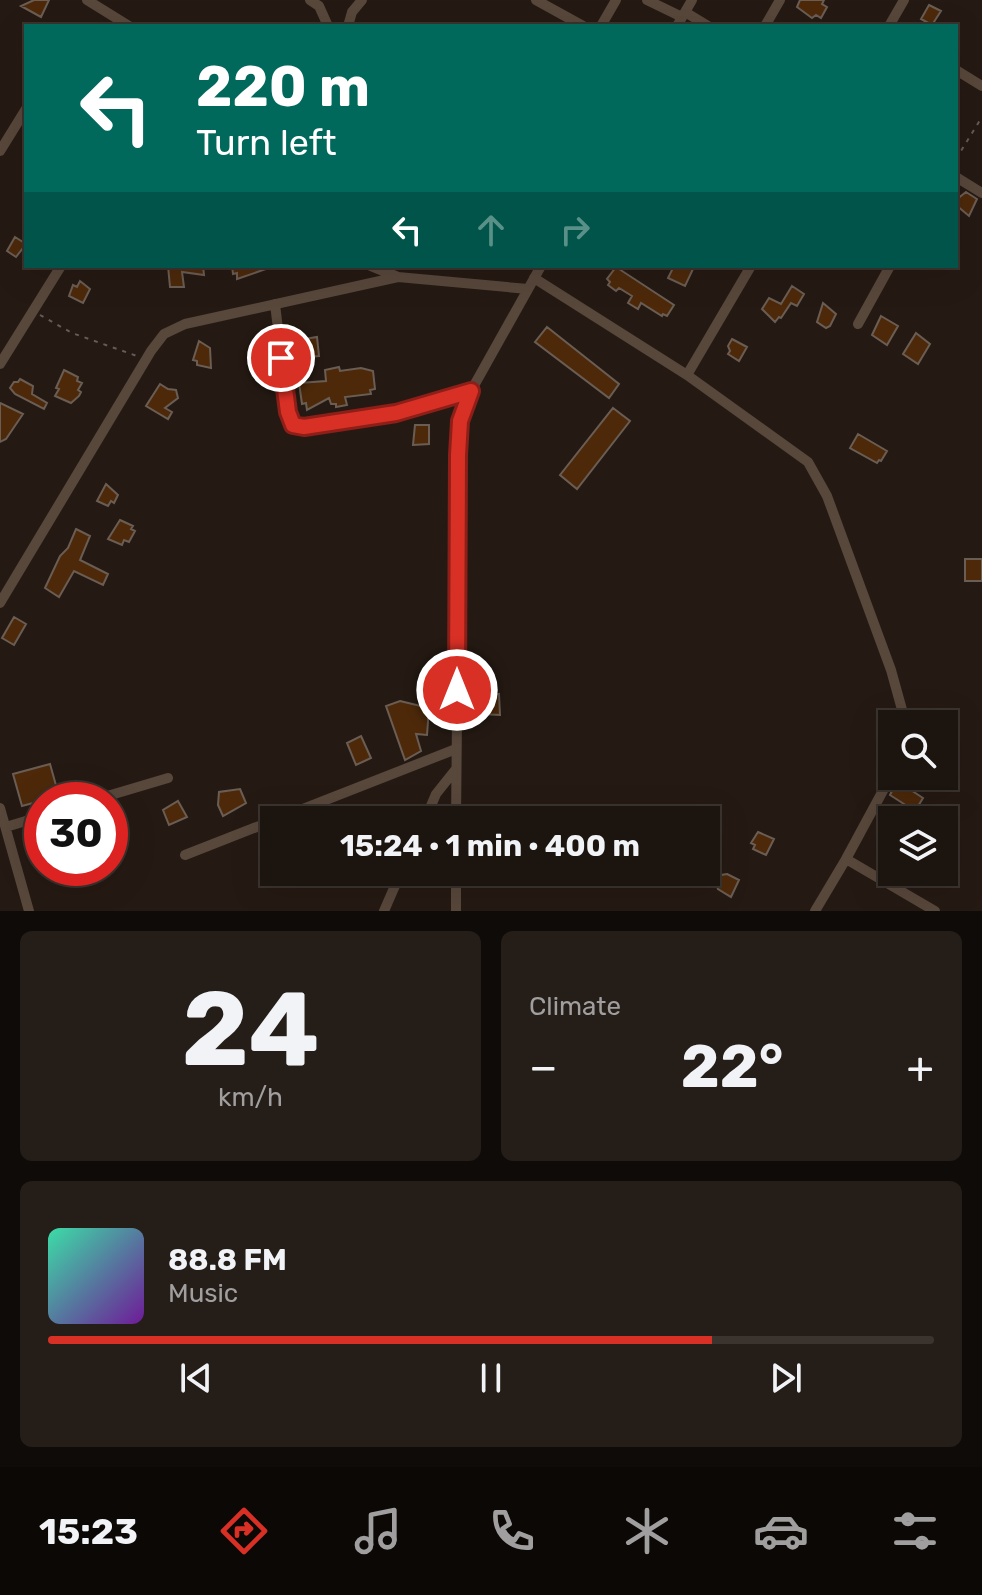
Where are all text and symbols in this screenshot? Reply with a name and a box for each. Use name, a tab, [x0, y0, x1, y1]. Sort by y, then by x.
text: 220 m	[196, 54, 370, 120]
icon: left	[64, 56, 168, 160]
text: Turn left	[196, 121, 337, 164]
icon: left	[385, 208, 429, 252]
icon: ahead	[469, 208, 513, 252]
icon: right	[553, 208, 597, 252]
pin	[247, 324, 315, 392]
icon: arrive	[259, 336, 303, 380]
position arrow	[415, 648, 499, 732]
map controls	[878, 710, 958, 886]
button: search	[878, 710, 958, 790]
speed limit sign: 30	[24, 782, 128, 886]
button: layers	[878, 806, 958, 886]
text: 15:24 · 1 min · 400 m	[340, 828, 640, 864]
text: 24	[181, 968, 320, 1091]
text: Climate	[529, 991, 621, 1022]
text: 22°	[681, 1031, 783, 1102]
text: −	[529, 1041, 558, 1093]
text: +	[907, 1041, 934, 1093]
text: km/h	[218, 1082, 283, 1113]
text: 88.8 FM	[168, 1242, 287, 1278]
text: Music	[168, 1278, 238, 1309]
icon: previous	[174, 1356, 218, 1400]
icon: pause	[469, 1356, 513, 1400]
icon: next	[764, 1356, 808, 1400]
icon: directions	[216, 1503, 272, 1559]
icon: music	[350, 1503, 406, 1559]
icon: phone	[484, 1503, 540, 1559]
icon: climate	[619, 1503, 675, 1559]
icon: car	[753, 1503, 809, 1559]
icon: filters	[887, 1503, 943, 1559]
text: 15:23	[39, 1510, 138, 1553]

